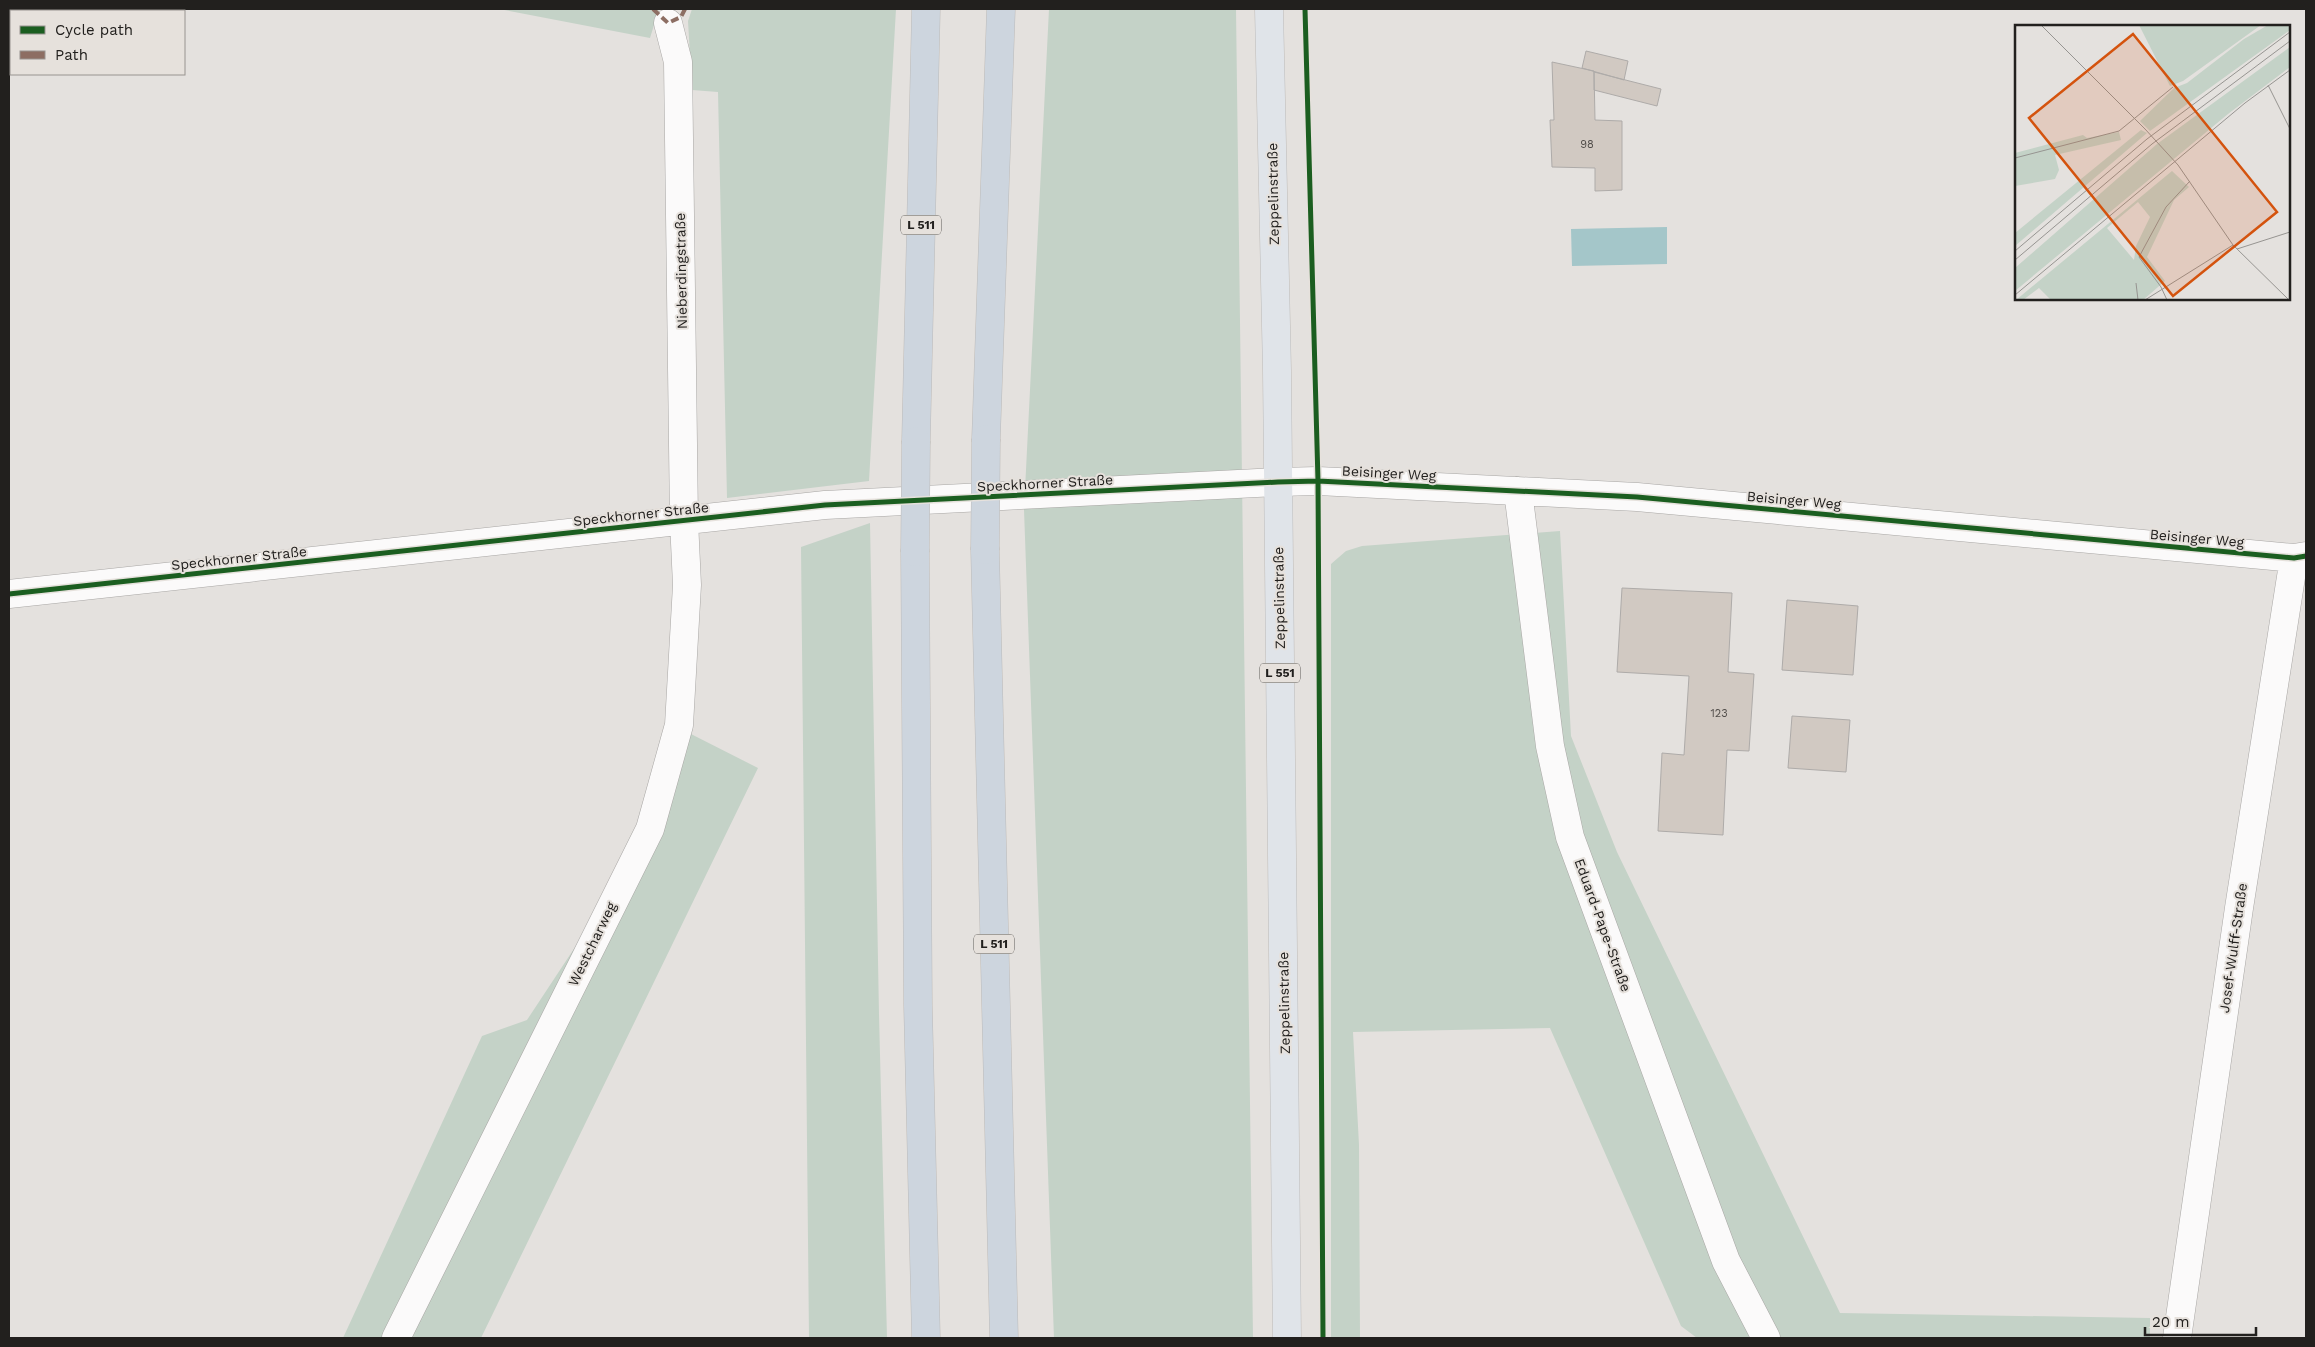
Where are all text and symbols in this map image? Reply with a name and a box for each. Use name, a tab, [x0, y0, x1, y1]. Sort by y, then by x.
legend	[10, 10, 185, 75]
text: Cycle path	[55, 21, 133, 39]
inset map	[2015, 25, 2290, 300]
text: Path	[55, 46, 88, 64]
house number: 98	[1580, 138, 1594, 151]
street label: Zeppelinstraße	[1264, 143, 1282, 245]
street label: Nieberdingstraße	[672, 213, 690, 329]
road number: L 511	[901, 216, 941, 234]
street label: Beisinger Weg	[1341, 463, 1437, 483]
street label: Speckhorner Straße	[977, 471, 1113, 495]
street label: Beisinger Weg	[1746, 488, 1842, 512]
street label: Speckhorner Straße	[572, 499, 710, 529]
street label: Beisinger Weg	[2149, 526, 2245, 550]
street label: Speckhorner Straße	[170, 543, 308, 573]
street label: Zeppelinstraße	[1270, 547, 1288, 649]
road number: L 551	[1260, 664, 1300, 682]
house number: 123	[1710, 707, 1728, 720]
street label: Eduard-Pape-Straße	[1571, 856, 1635, 994]
street label: Josef-Wulff-Straße	[2216, 882, 2250, 1014]
street label: Westcharweg	[565, 899, 619, 989]
road number: L 511	[974, 934, 1014, 954]
street label: Zeppelinstraße	[1275, 952, 1293, 1054]
scale bar	[2145, 1304, 2256, 1336]
text: 20 m	[2152, 1313, 2190, 1331]

